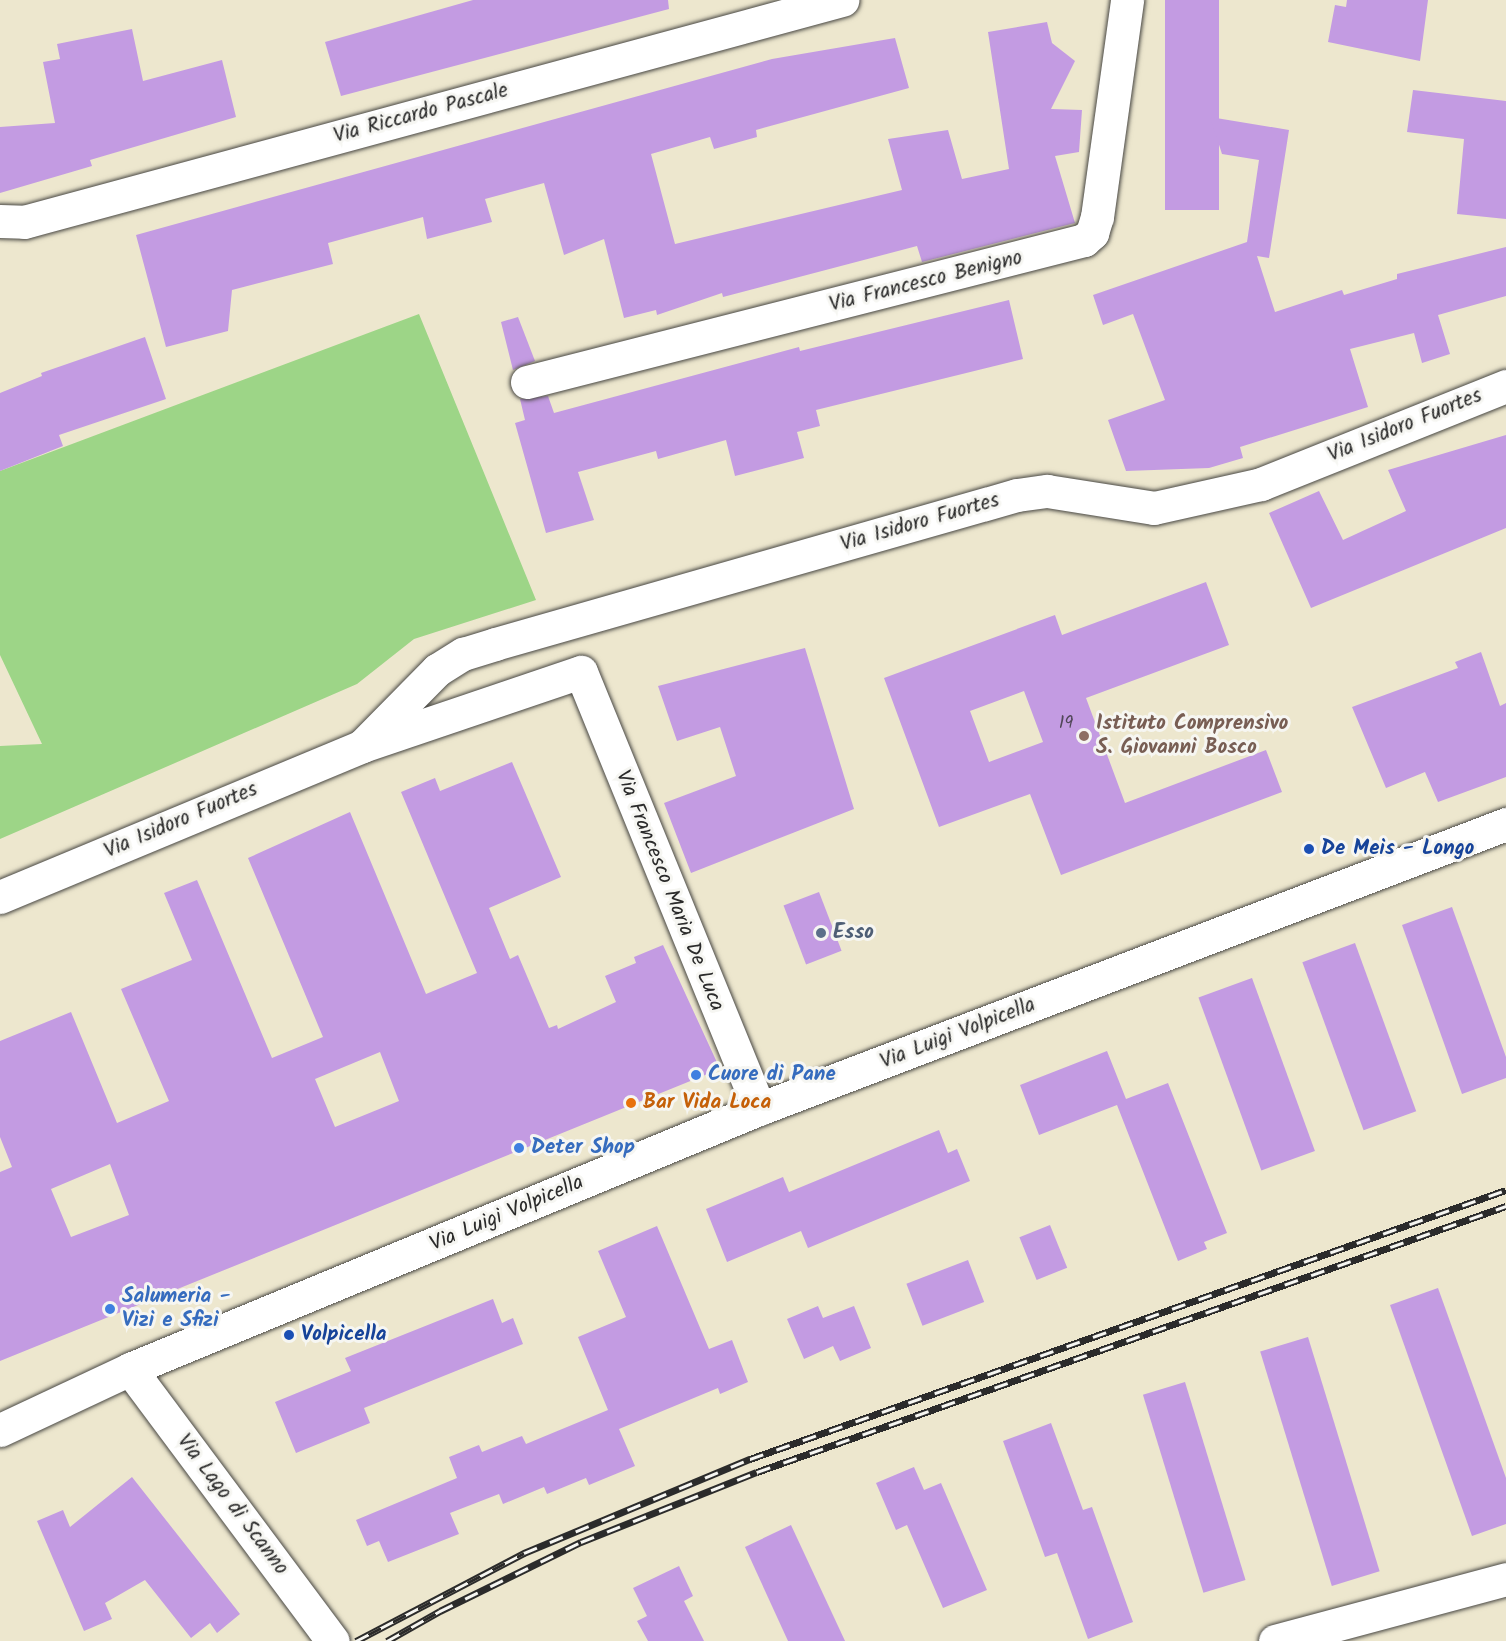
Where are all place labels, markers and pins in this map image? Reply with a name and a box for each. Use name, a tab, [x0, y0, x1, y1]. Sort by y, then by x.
place label: Istituto Comprensivo S. Giovanni Bosco	[1096, 711, 1288, 761]
marker: Istituto Comprensivo S. Giovanni Bosco	[1077, 729, 1091, 743]
place label: De Meis - Longo	[1321, 836, 1474, 862]
marker: De Meis - Longo	[1302, 842, 1316, 856]
place label: Esso	[833, 920, 874, 946]
marker: Esso	[814, 926, 828, 940]
place label: Cuore di Pane	[708, 1062, 836, 1088]
marker: Cuore di Pane	[689, 1068, 703, 1082]
place label: Bar Vida Loca	[643, 1090, 771, 1116]
marker: Bar Vida Loca	[624, 1096, 638, 1110]
place label: Deter Shop	[531, 1135, 635, 1161]
marker: Deter Shop	[512, 1141, 526, 1155]
place label: Salumeria - Vizi e Sfizi	[122, 1284, 231, 1334]
marker: Salumeria - Vizi e Sfizi	[103, 1302, 117, 1316]
place label: Volpicella	[301, 1322, 386, 1348]
marker: Volpicella	[282, 1328, 296, 1342]

